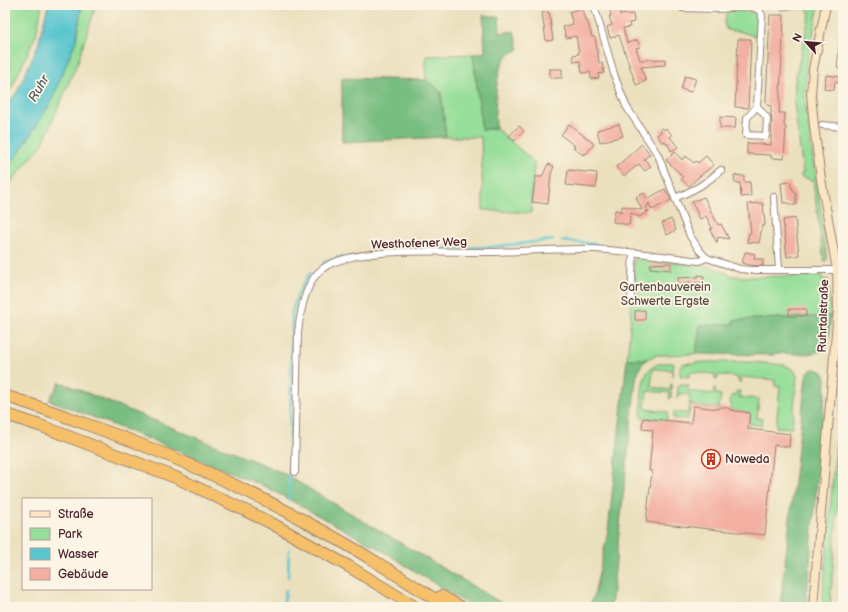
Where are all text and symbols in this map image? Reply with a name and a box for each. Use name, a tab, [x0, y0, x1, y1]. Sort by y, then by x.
north arrow	[786, 22, 826, 62]
text: N	[790, 31, 805, 44]
water label: Ruhr	[25, 71, 54, 105]
street label: Westhofener Weg	[371, 234, 467, 253]
street label: Ruhrtalstraße	[815, 279, 832, 353]
park label: Gartenbauverein Schwerte Ergste	[619, 280, 711, 309]
building icon: Noweda	[700, 448, 722, 470]
place label: Noweda	[725, 452, 770, 467]
legend	[22, 498, 152, 590]
text: Straße	[58, 507, 94, 522]
text: Park	[58, 527, 82, 542]
text: Wasser	[58, 547, 99, 562]
text: Gebäude	[58, 567, 108, 582]

